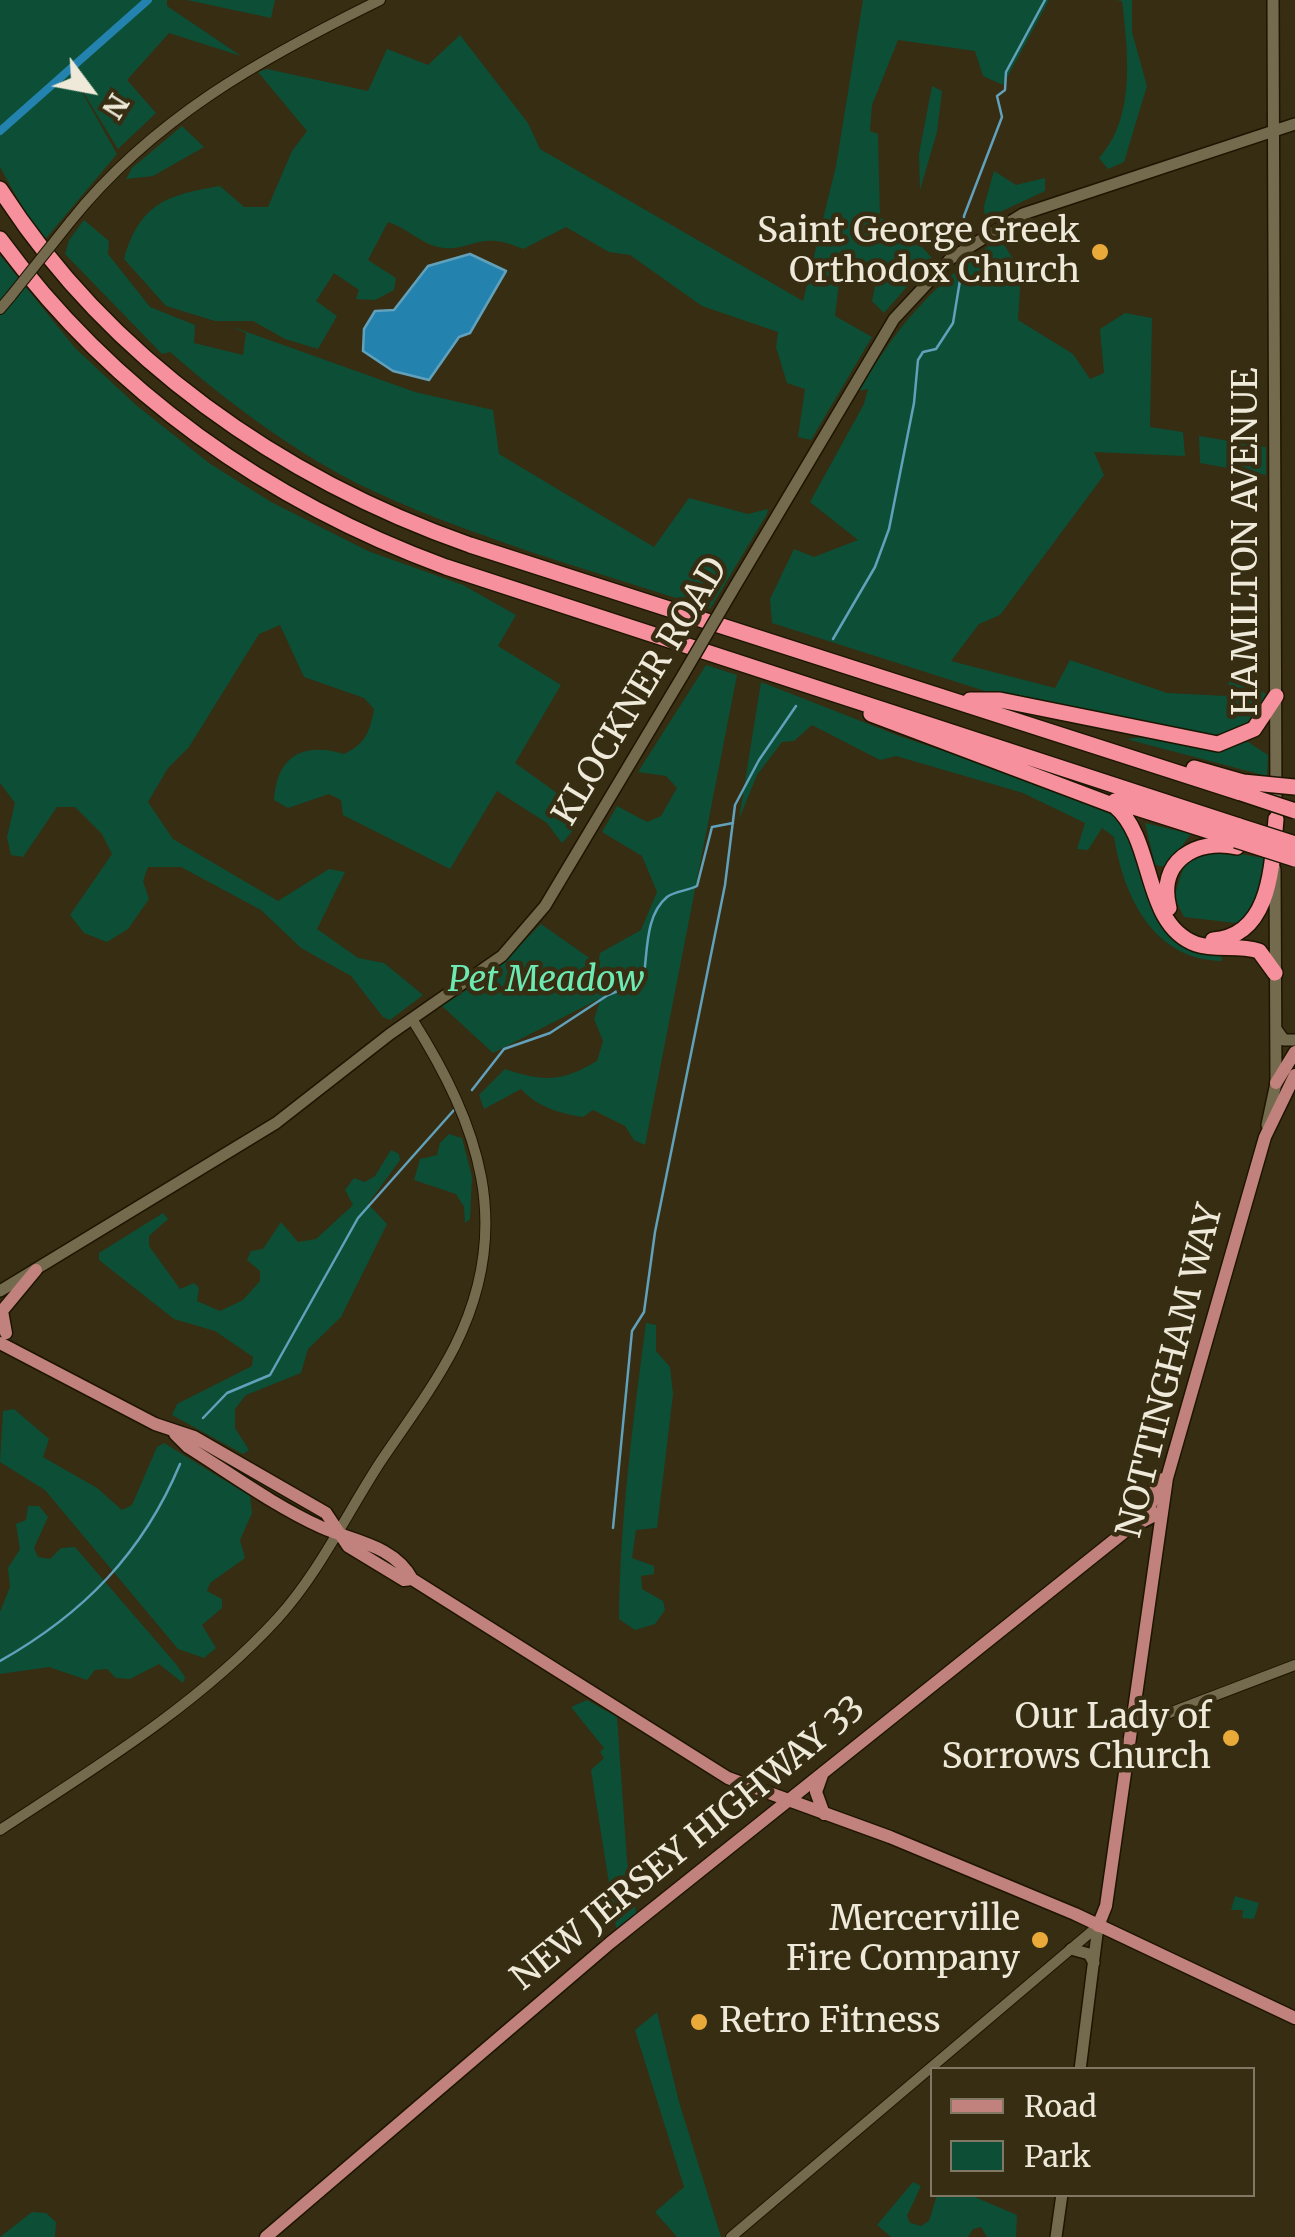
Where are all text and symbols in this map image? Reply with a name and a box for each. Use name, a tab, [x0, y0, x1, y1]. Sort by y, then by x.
north arrow	[40, 40, 140, 140]
text: N	[94, 87, 137, 125]
place label: Saint George Greek Orthodox Church	[757, 211, 1080, 293]
marker: Saint George Greek Orthodox Church	[1089, 241, 1111, 263]
street label: HAMILTON AVENUE	[1226, 368, 1268, 716]
street label: KLOCKNER ROAD	[545, 551, 737, 833]
park label: Pet Meadow	[448, 960, 644, 1002]
street label: NOTTINGHAM WAY	[1109, 1200, 1233, 1542]
street label: NEW JERSEY HIGHWAY 33	[504, 1688, 874, 2000]
place label: Our Lady of Sorrows Church	[941, 1697, 1211, 1779]
marker: Our Lady of Sorrows Church	[1220, 1727, 1242, 1749]
place label: Mercerville Fire Company	[786, 1899, 1020, 1981]
marker: Mercerville Fire Company	[1029, 1929, 1051, 1951]
place label: Retro Fitness	[719, 2001, 941, 2043]
marker: Retro Fitness	[688, 2011, 710, 2033]
legend	[930, 2067, 1255, 2197]
text: Road	[1024, 2087, 1097, 2125]
text: Park	[1024, 2137, 1091, 2175]

